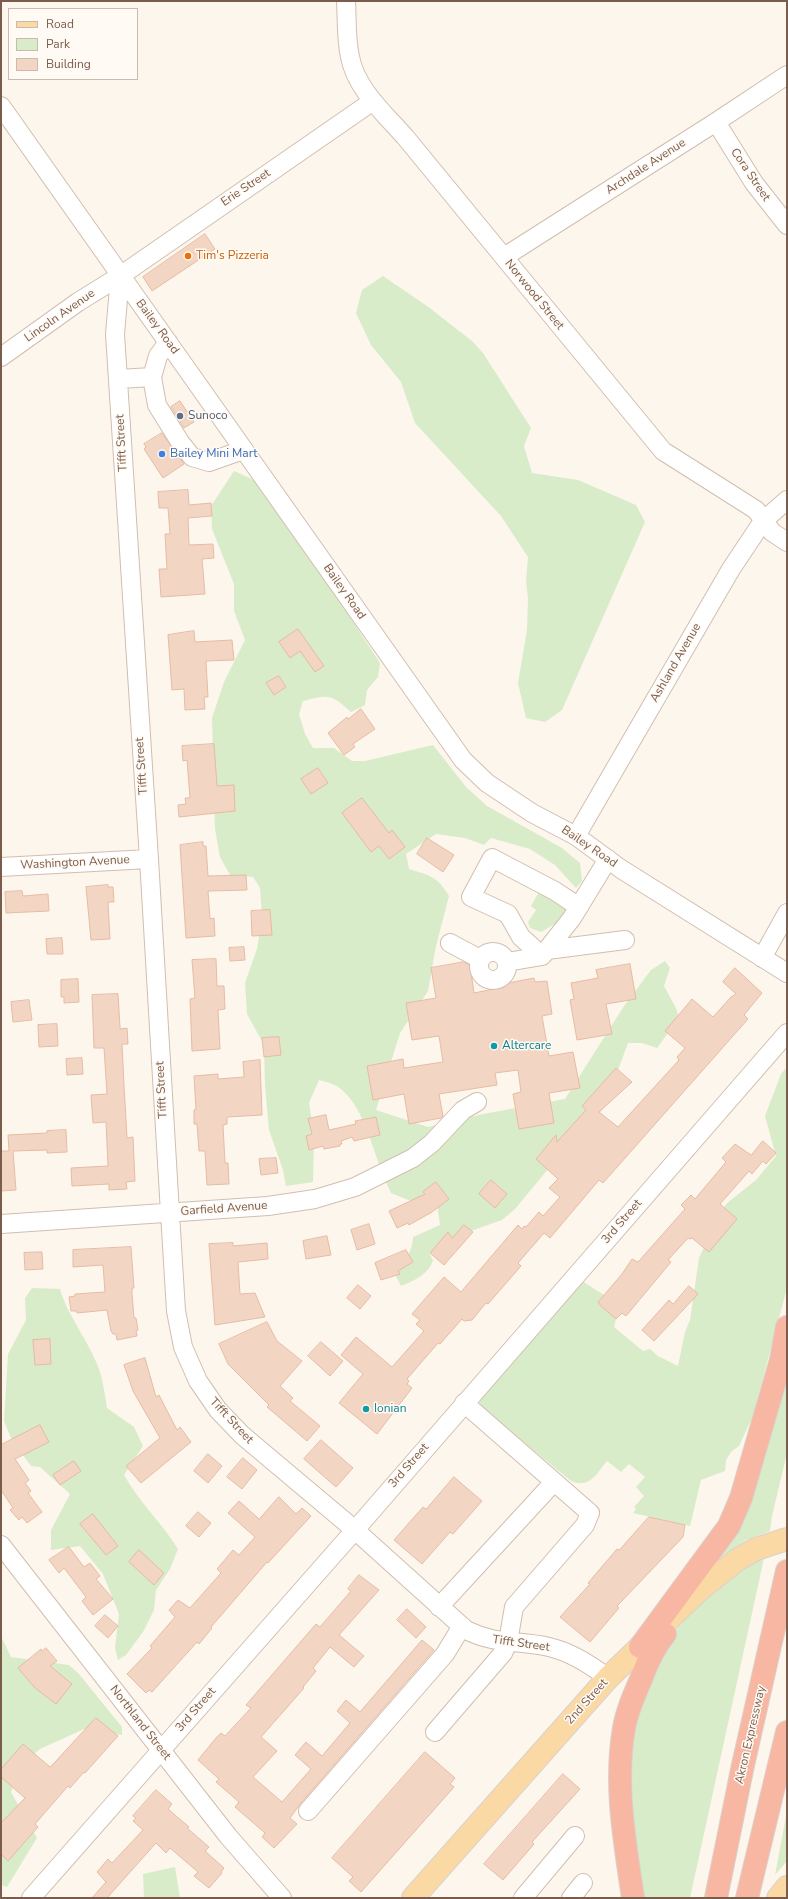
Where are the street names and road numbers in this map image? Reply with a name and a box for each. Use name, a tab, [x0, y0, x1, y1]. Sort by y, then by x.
street label: Archdale Avenue	[603, 136, 689, 198]
street label: Cora Street	[727, 146, 773, 204]
street label: Erie Street	[219, 166, 273, 210]
street label: Norwood Street	[501, 257, 567, 333]
street label: Lincoln Avenue	[22, 286, 98, 346]
street label: Bailey Road	[132, 297, 182, 357]
street label: Tifft Street	[113, 414, 131, 472]
street label: Bailey Road	[320, 562, 368, 622]
street label: Ashland Avenue	[648, 621, 704, 705]
street label: Tifft Street	[133, 737, 151, 795]
street label: Bailey Road	[558, 823, 620, 871]
street label: Washington Avenue	[20, 853, 130, 873]
street label: Tifft Street	[153, 1061, 171, 1119]
street label: 3rd Street	[599, 1197, 645, 1247]
street label: Garfield Avenue	[180, 1199, 268, 1219]
street label: Tifft Street	[206, 1395, 256, 1447]
street label: 3rd Street	[386, 1441, 432, 1491]
street label: Tifft Street	[492, 1633, 550, 1655]
street label: 2nd Street	[563, 1676, 611, 1728]
street label: Northland Street	[106, 1683, 174, 1763]
street label: 3rd Street	[173, 1685, 219, 1735]
street label: Akron Expressway	[733, 1685, 769, 1785]

